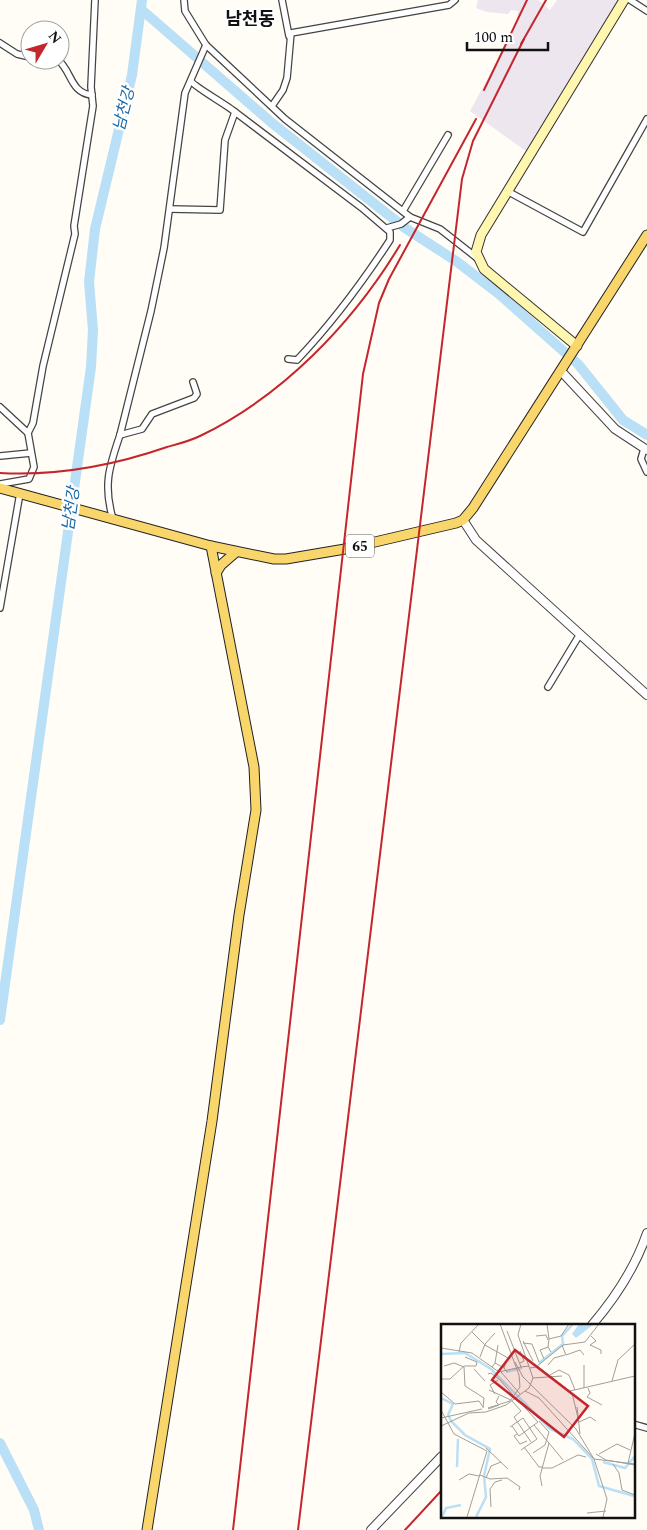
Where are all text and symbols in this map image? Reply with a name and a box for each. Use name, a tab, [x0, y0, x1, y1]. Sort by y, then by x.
district label: 남천동	[225, 6, 275, 33]
north arrow	[20, 20, 70, 70]
scale bar	[467, 20, 548, 52]
text: N	[43, 26, 67, 48]
text: 100 m	[474, 26, 513, 49]
water label: 남천강	[107, 82, 142, 133]
water label: 남천강	[56, 483, 86, 533]
road number: 65	[346, 534, 374, 558]
inset map	[441, 1324, 634, 1518]

